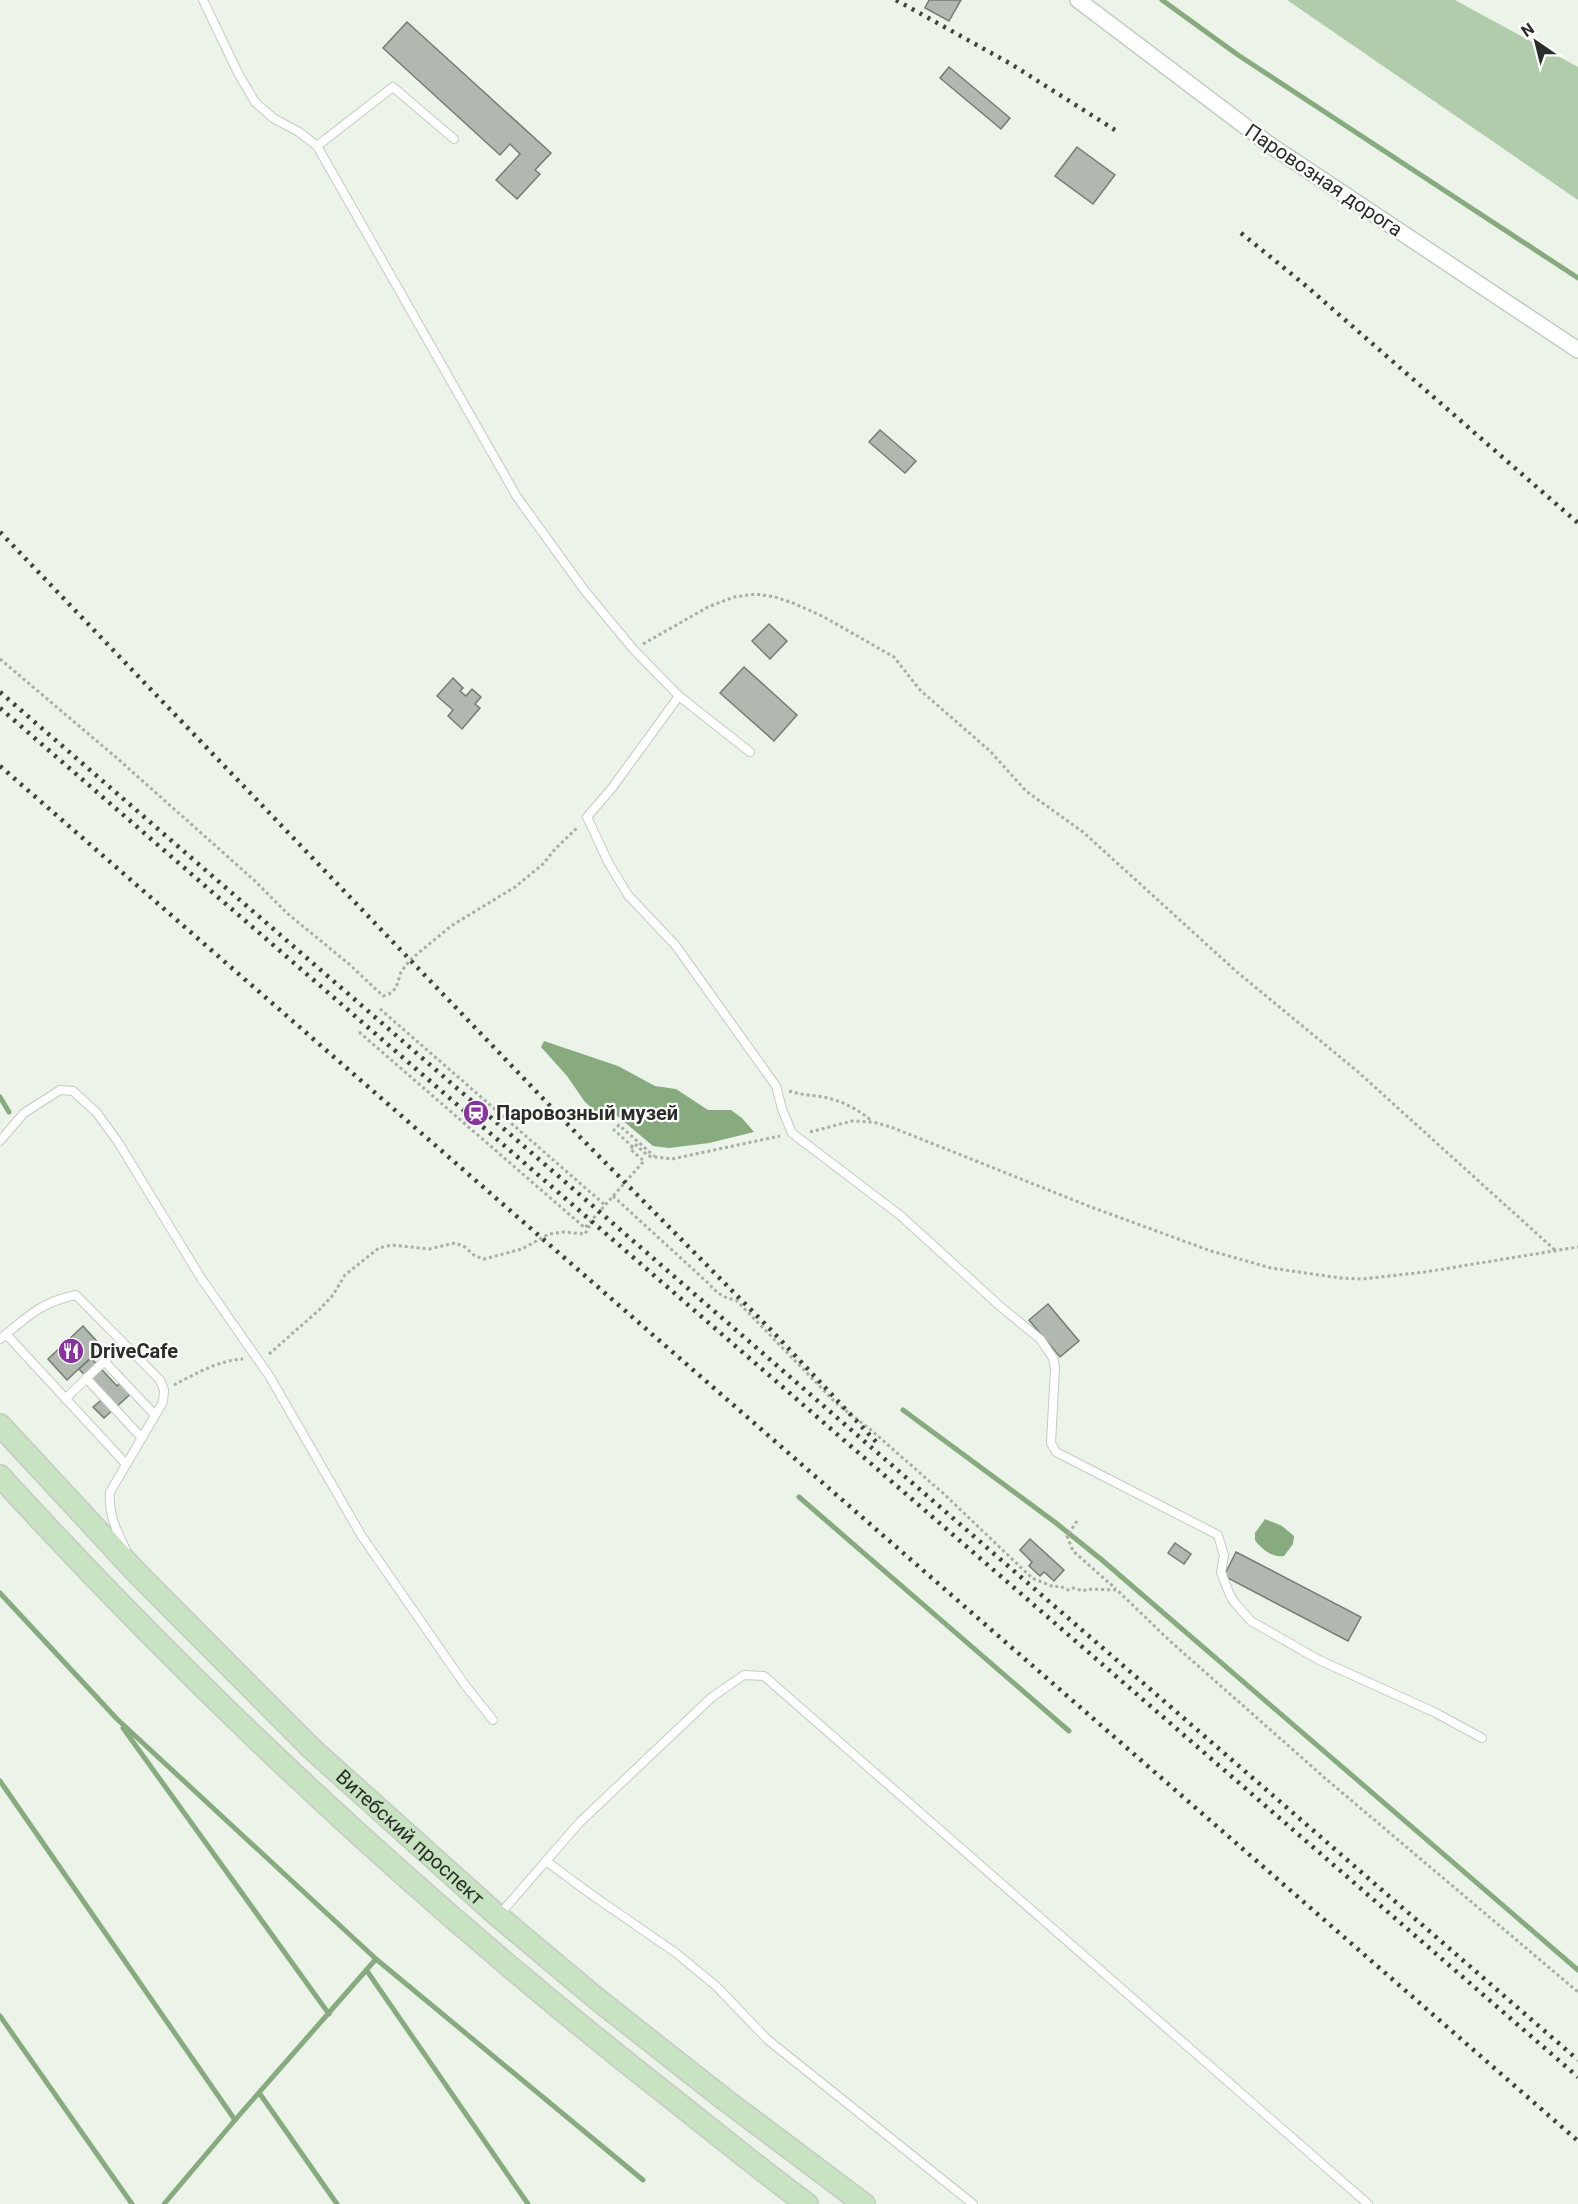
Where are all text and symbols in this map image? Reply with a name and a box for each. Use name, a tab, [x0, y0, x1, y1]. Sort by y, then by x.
north arrow	[1506, 12, 1566, 72]
text: N	[1518, 19, 1538, 41]
street label: Паровозная дорога	[1241, 118, 1407, 242]
station icon: Паровозный музей	[461, 1098, 491, 1128]
place label: Паровозный музей	[496, 1101, 678, 1125]
restaurant icon: DriveCafe	[56, 1336, 86, 1366]
place label: DriveCafe	[90, 1339, 178, 1363]
street label: Витебский проспект	[331, 1764, 490, 1910]

